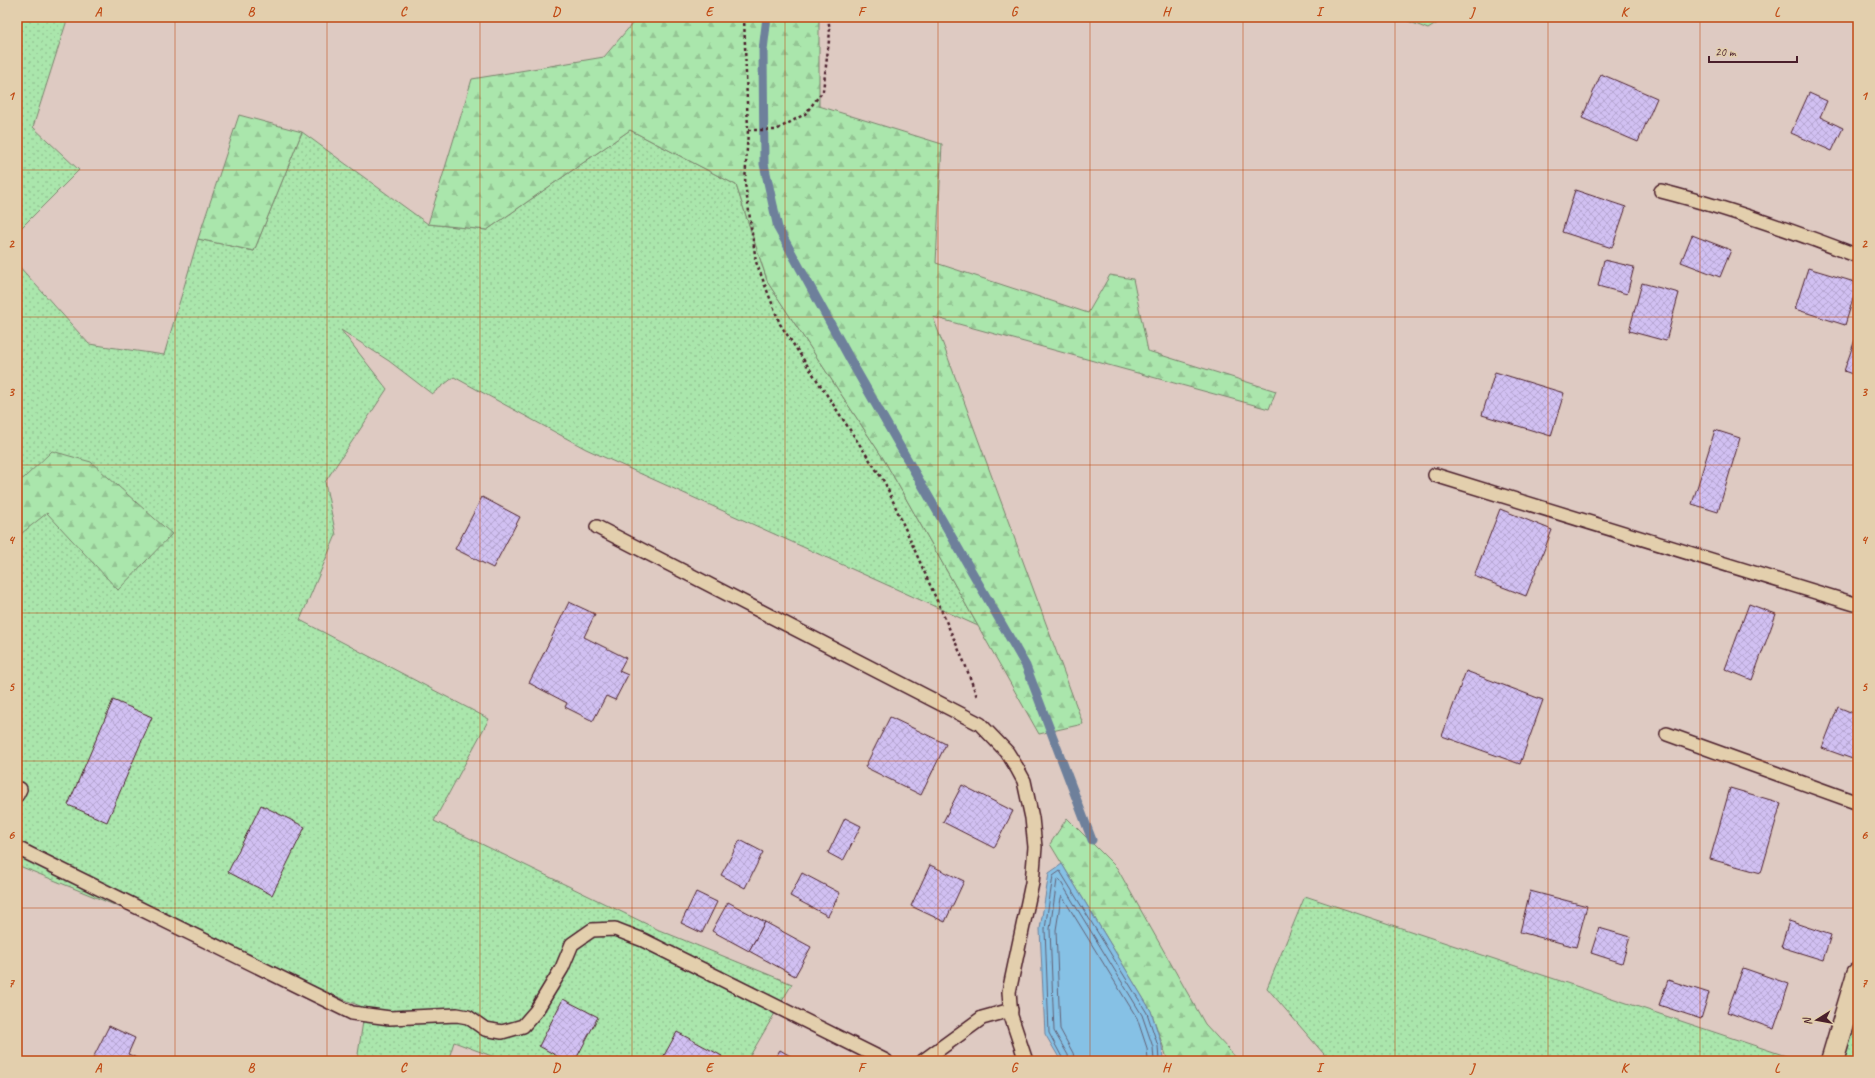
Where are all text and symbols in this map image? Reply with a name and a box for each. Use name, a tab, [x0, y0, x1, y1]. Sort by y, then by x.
text: A	[95, 4, 103, 20]
text: B	[248, 4, 256, 20]
text: C	[400, 4, 408, 20]
text: D	[552, 4, 561, 20]
text: E	[706, 4, 715, 20]
text: F	[858, 4, 867, 20]
text: G	[1011, 4, 1019, 20]
text: H	[1162, 4, 1172, 20]
text: I	[1316, 4, 1325, 20]
text: J	[1469, 4, 1476, 20]
text: K	[1621, 4, 1631, 20]
text: L	[1774, 4, 1781, 20]
scale bar	[1709, 38, 1797, 64]
text: 20 m	[1715, 44, 1737, 60]
text: 1	[8, 88, 16, 104]
text: 1	[1861, 88, 1869, 104]
text: 2	[8, 236, 15, 252]
text: 2	[1861, 236, 1868, 252]
text: 3	[8, 384, 15, 400]
text: 3	[1861, 384, 1868, 400]
text: 4	[8, 532, 16, 548]
text: 4	[1861, 532, 1869, 548]
text: 5	[8, 679, 15, 695]
text: 5	[1861, 679, 1868, 695]
text: 6	[8, 827, 15, 843]
text: 6	[1861, 827, 1868, 843]
text: 7	[8, 975, 15, 991]
text: 7	[1861, 975, 1868, 991]
north arrow	[1797, 1000, 1837, 1040]
text: N	[1799, 1015, 1815, 1027]
text: A	[95, 1060, 103, 1076]
text: B	[248, 1060, 256, 1076]
text: C	[400, 1060, 408, 1076]
text: D	[552, 1060, 561, 1076]
text: E	[706, 1060, 715, 1076]
text: F	[858, 1060, 867, 1076]
text: G	[1011, 1060, 1019, 1076]
text: H	[1162, 1060, 1172, 1076]
text: I	[1316, 1060, 1325, 1076]
text: J	[1469, 1060, 1476, 1076]
text: K	[1621, 1060, 1631, 1076]
text: L	[1774, 1060, 1781, 1076]

